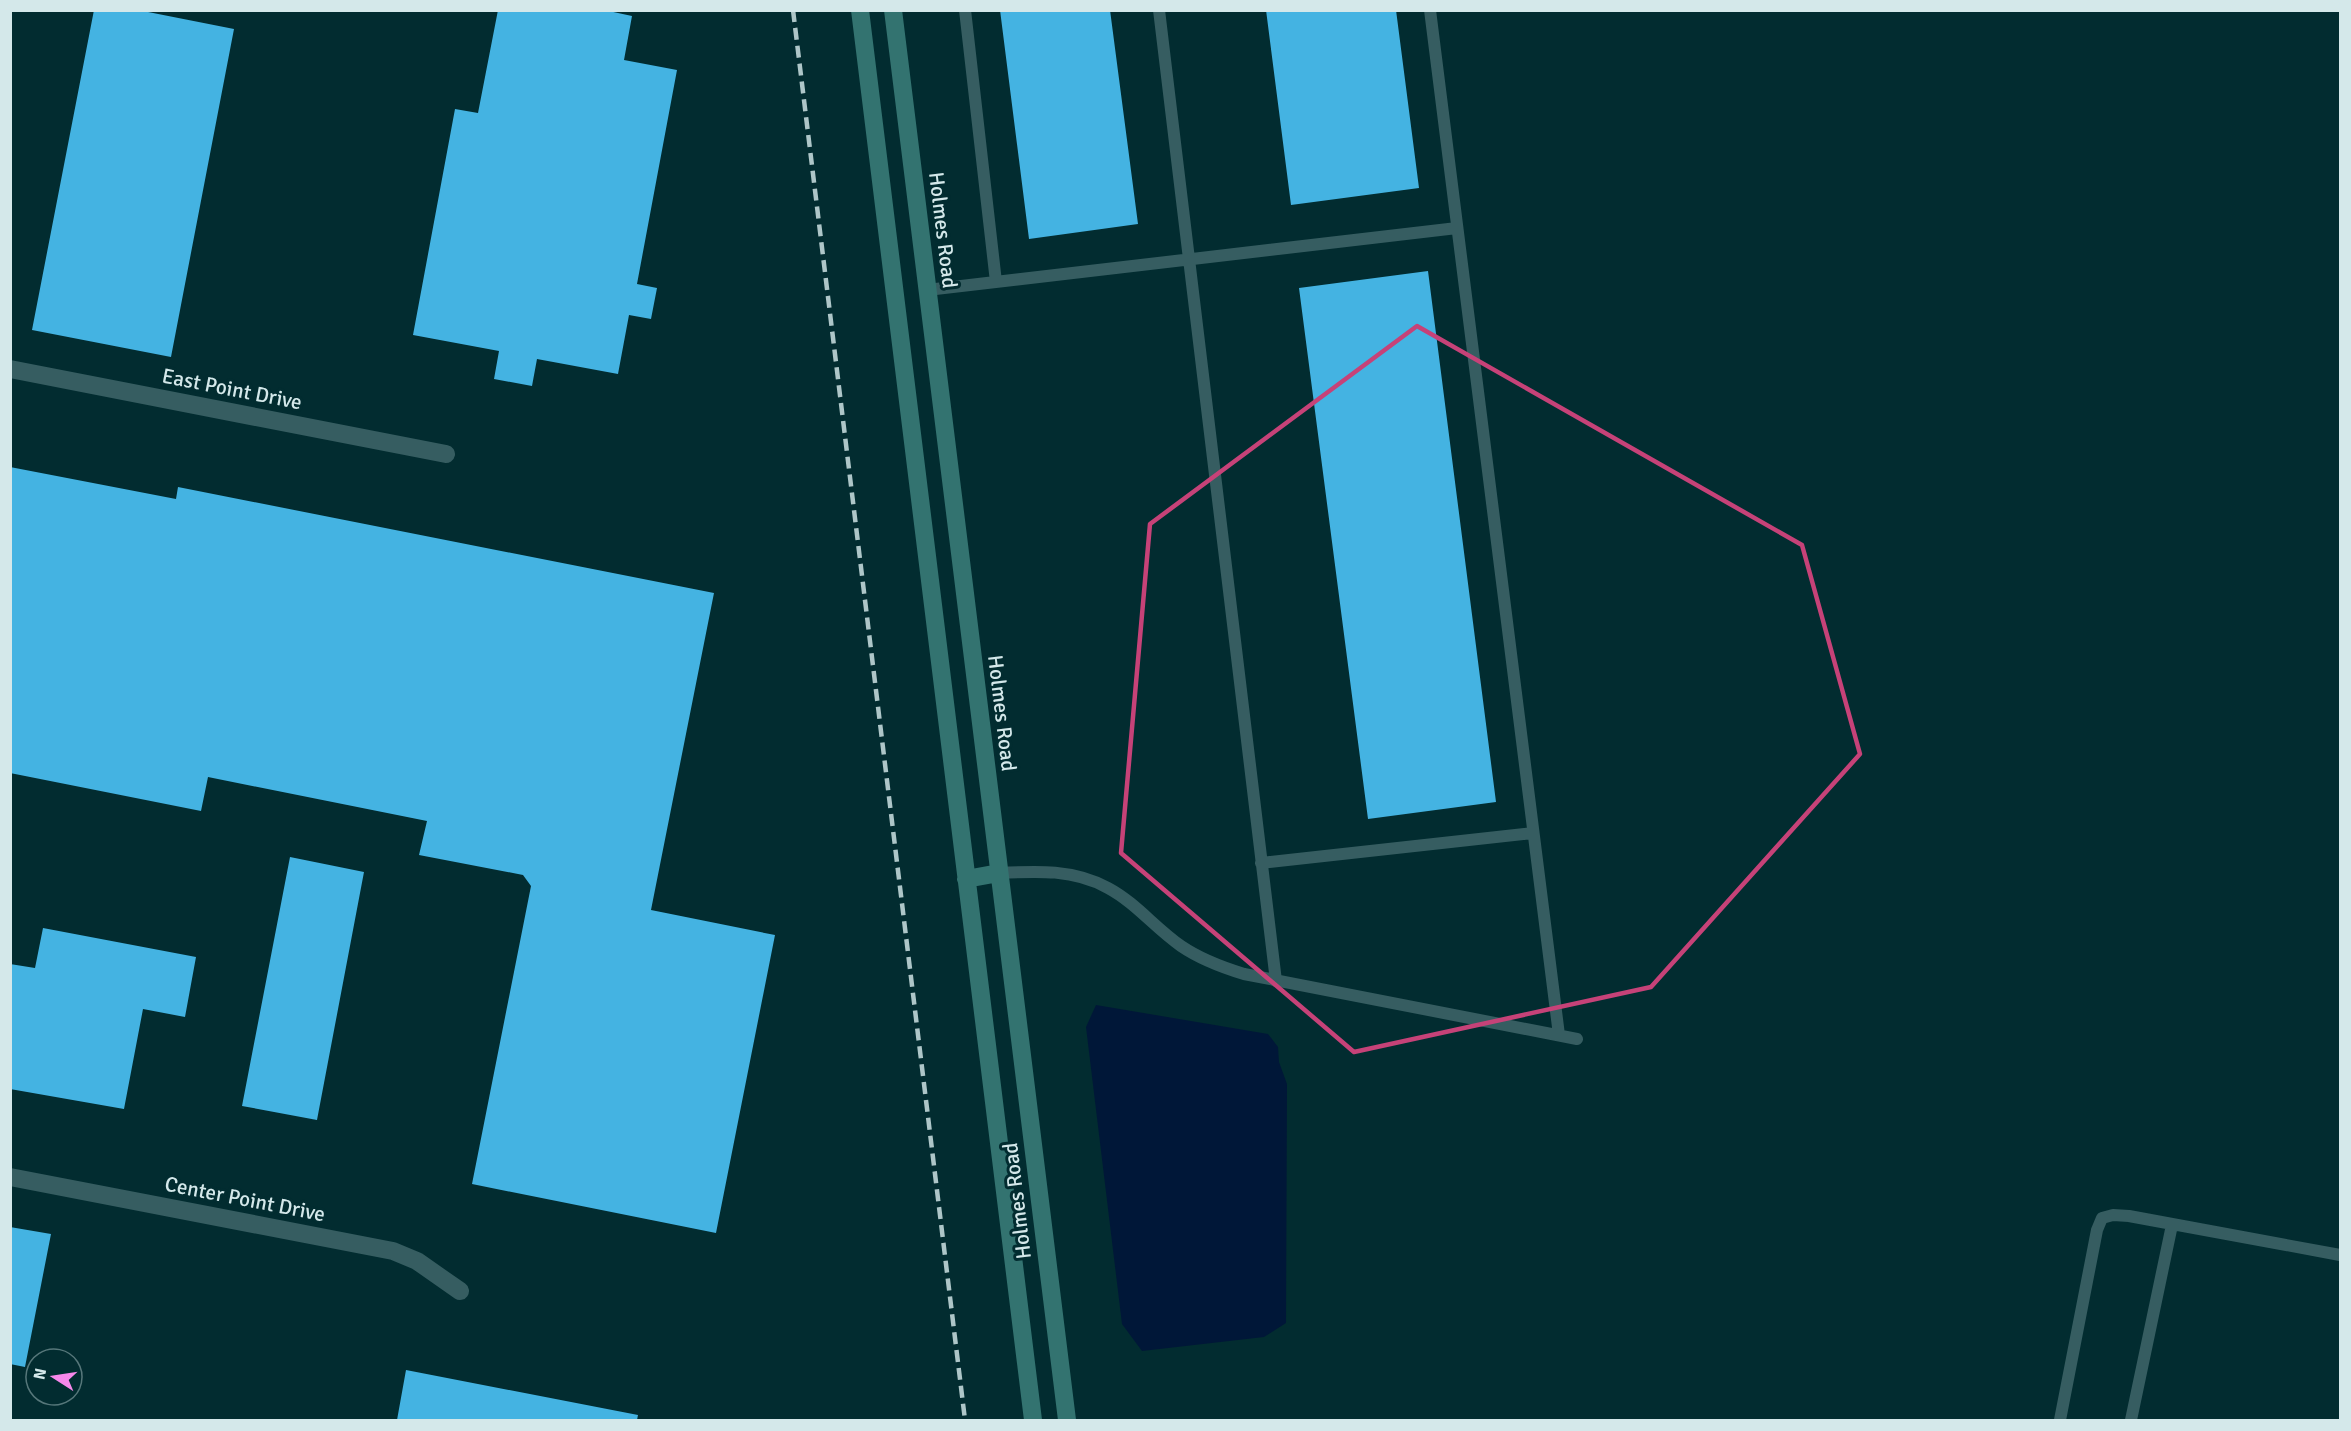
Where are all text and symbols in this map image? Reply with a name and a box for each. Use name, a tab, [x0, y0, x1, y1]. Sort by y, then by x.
street label: Holmes Road	[923, 170, 963, 290]
street label: East Point Drive	[160, 363, 304, 415]
street label: Holmes Road	[982, 653, 1022, 773]
street label: Holmes Road	[997, 1141, 1037, 1261]
street label: Center Point Drive	[163, 1171, 327, 1227]
north arrow	[24, 1347, 84, 1407]
text: N	[29, 1367, 51, 1382]

